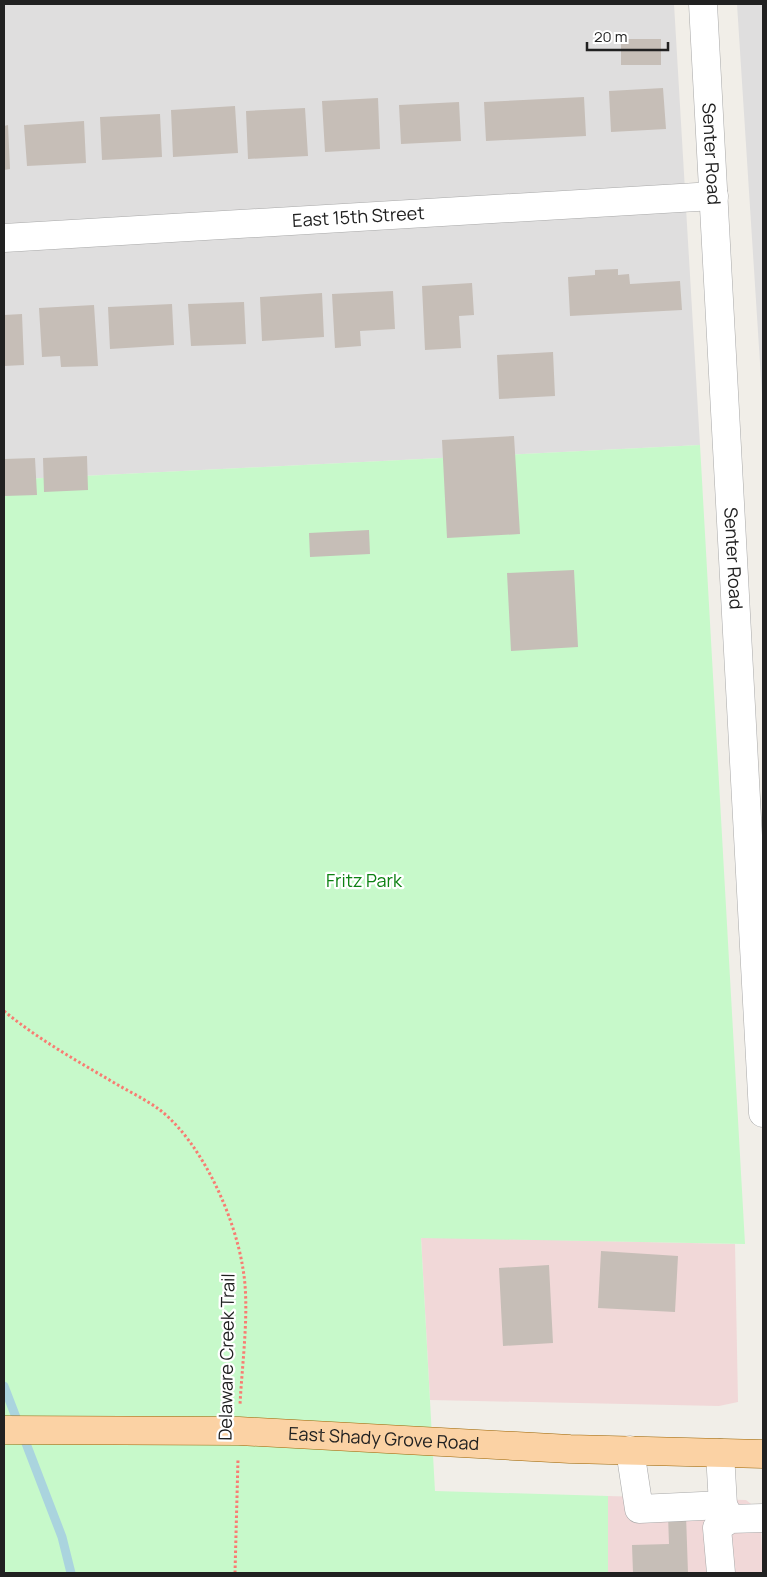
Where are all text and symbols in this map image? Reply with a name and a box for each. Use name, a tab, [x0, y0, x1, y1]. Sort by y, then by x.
scale bar	[587, 20, 668, 52]
text: 20 m	[594, 26, 627, 47]
street label: Senter Road	[697, 102, 727, 205]
street label: East 15th Street	[292, 200, 425, 232]
street label: Senter Road	[719, 506, 749, 610]
park label: Fritz Park	[326, 868, 403, 892]
street label: Delaware Creek Trail	[213, 1273, 239, 1441]
street label: East Shady Grove Road	[288, 1421, 480, 1455]

